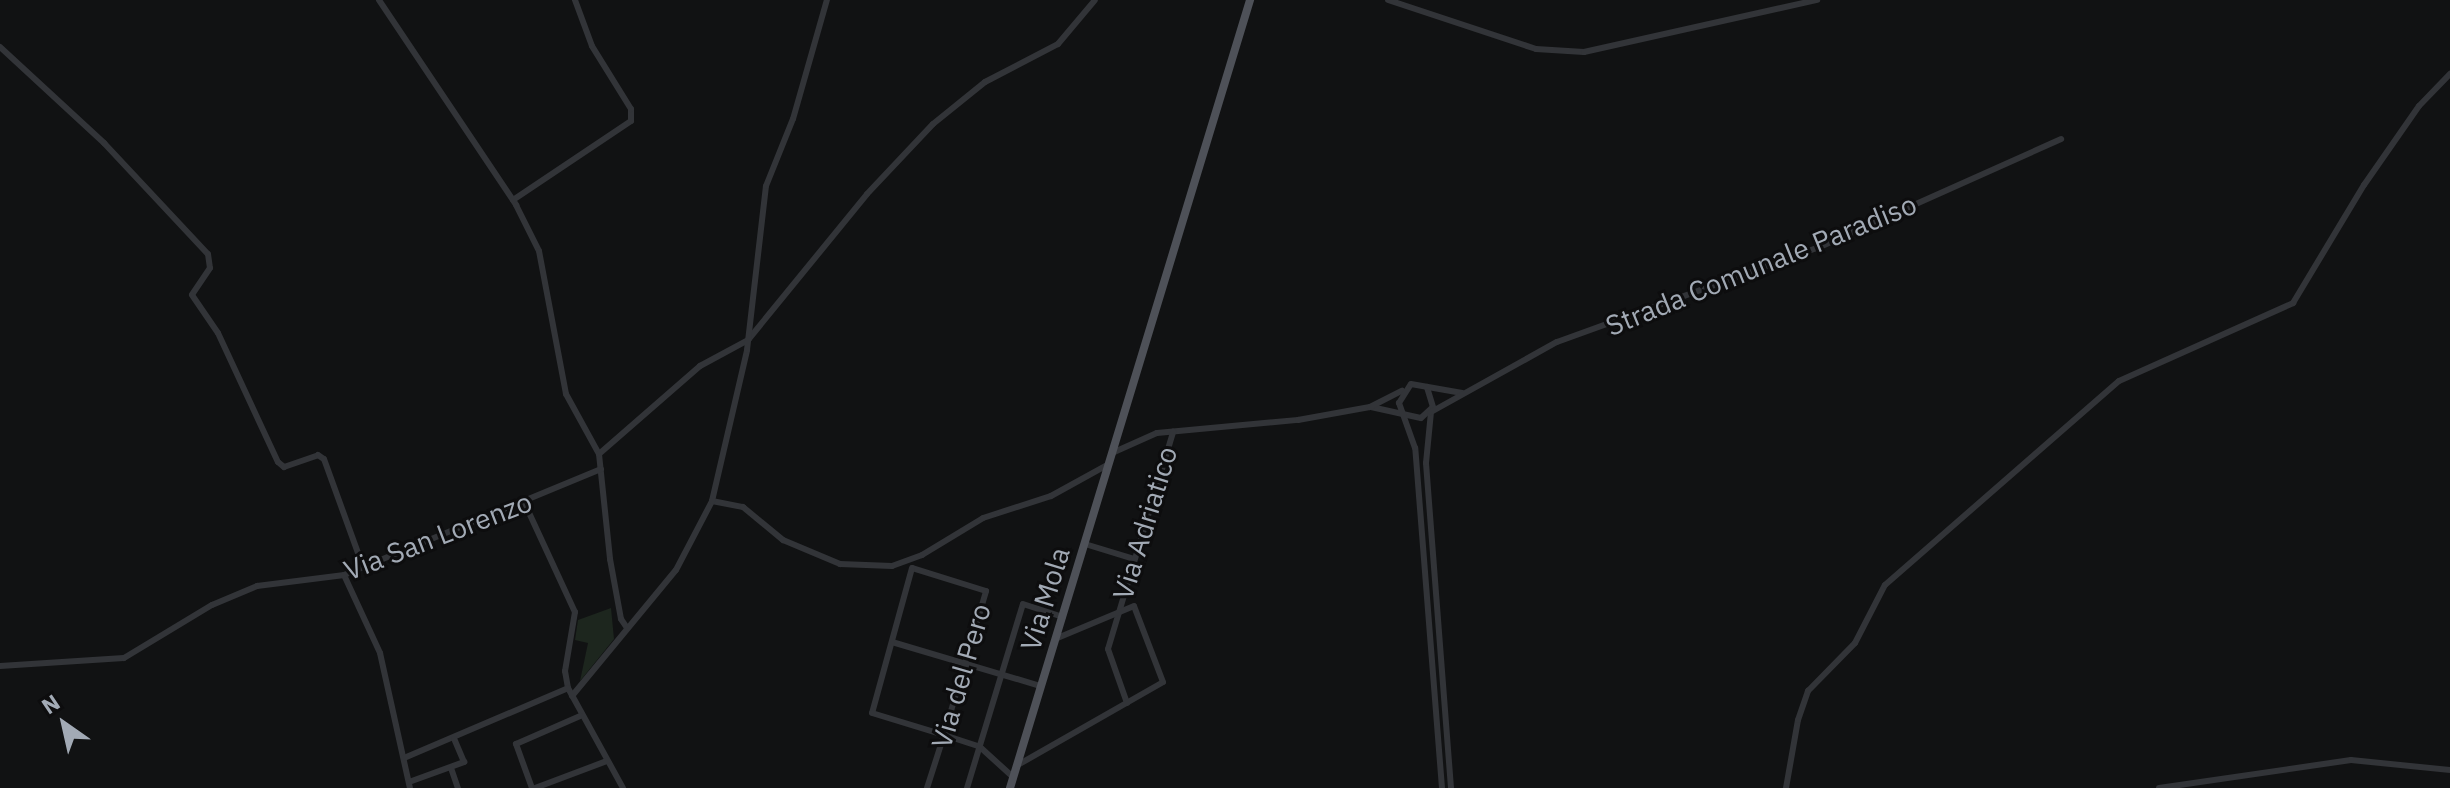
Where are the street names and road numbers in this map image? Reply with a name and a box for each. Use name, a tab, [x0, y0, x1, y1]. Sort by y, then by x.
street label: Strada Comunale Paradiso	[1601, 187, 1921, 343]
street label: Via Adriatico	[1106, 442, 1184, 604]
street label: Via San Lorenzo	[339, 485, 537, 587]
street label: Via Mola	[1013, 543, 1077, 655]
street label: Via del Pero	[924, 600, 998, 752]

